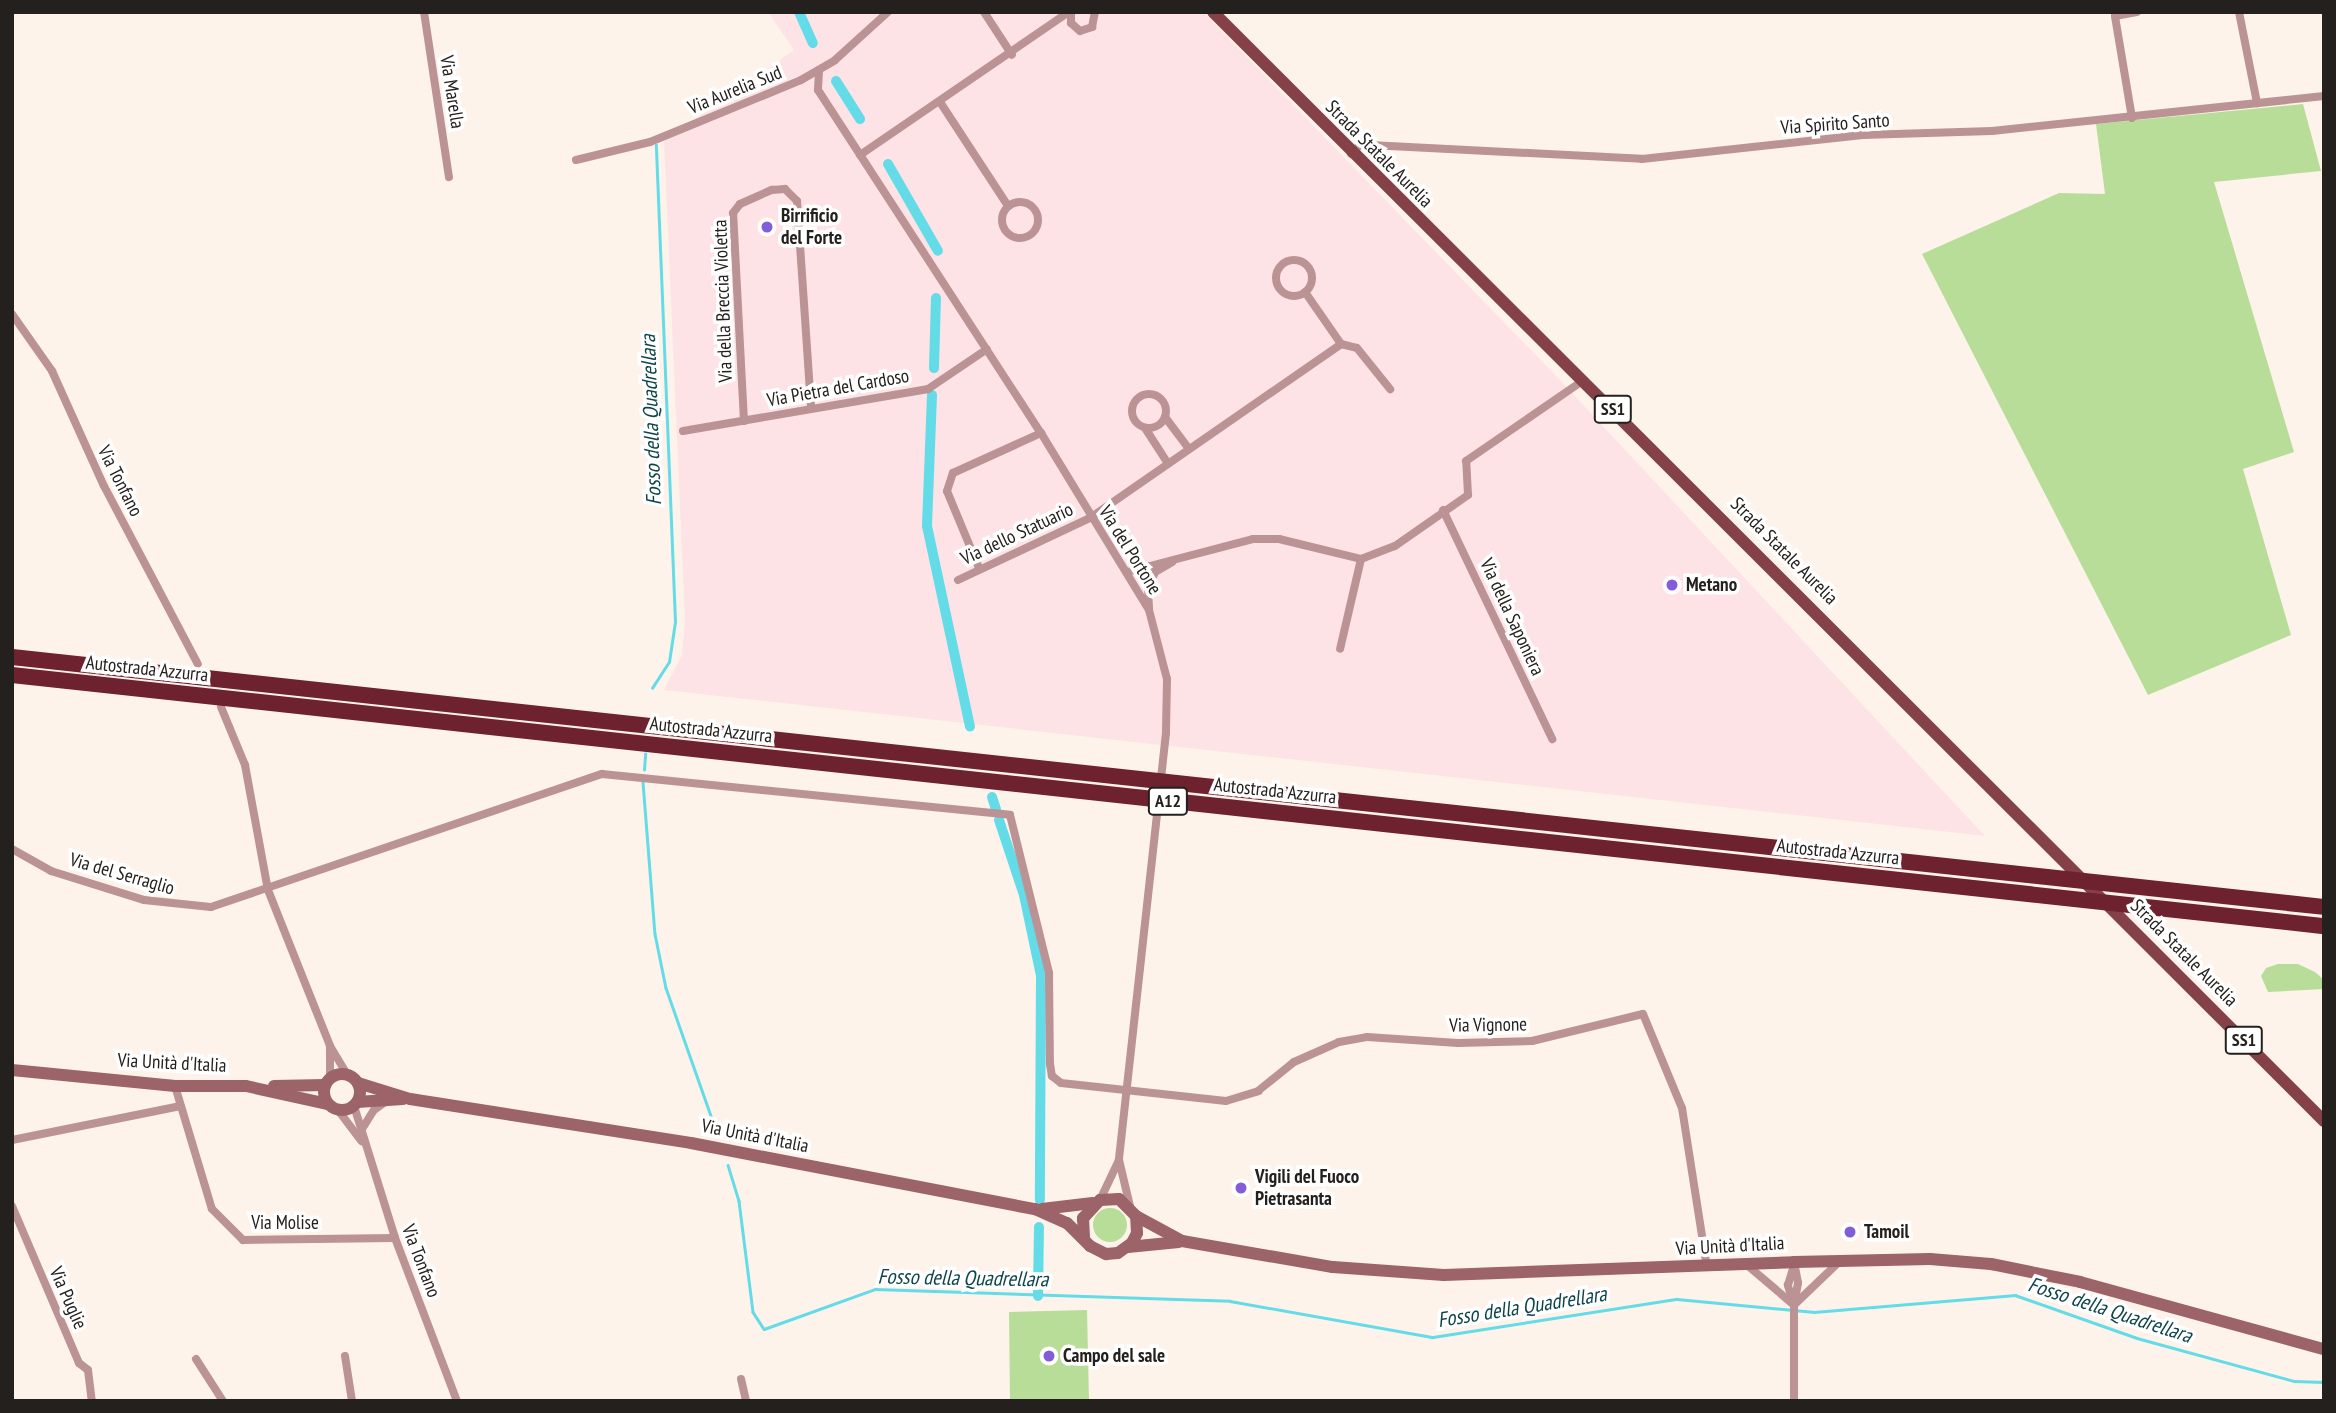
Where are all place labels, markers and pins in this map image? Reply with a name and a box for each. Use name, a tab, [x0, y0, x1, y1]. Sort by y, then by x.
place label: Birrificio del Forte	[781, 205, 842, 249]
marker: Birrificio del Forte	[759, 219, 775, 235]
place label: Metano	[1686, 574, 1737, 596]
marker: Metano	[1664, 577, 1680, 593]
place label: Vigili del Fuoco Pietrasanta	[1255, 1166, 1359, 1210]
marker: Vigili del Fuoco Pietrasanta	[1233, 1180, 1249, 1196]
place label: Tamoil	[1864, 1221, 1909, 1243]
marker: Tamoil	[1842, 1224, 1858, 1240]
place label: Campo del sale	[1063, 1345, 1165, 1367]
marker: Campo del sale	[1041, 1348, 1057, 1364]

